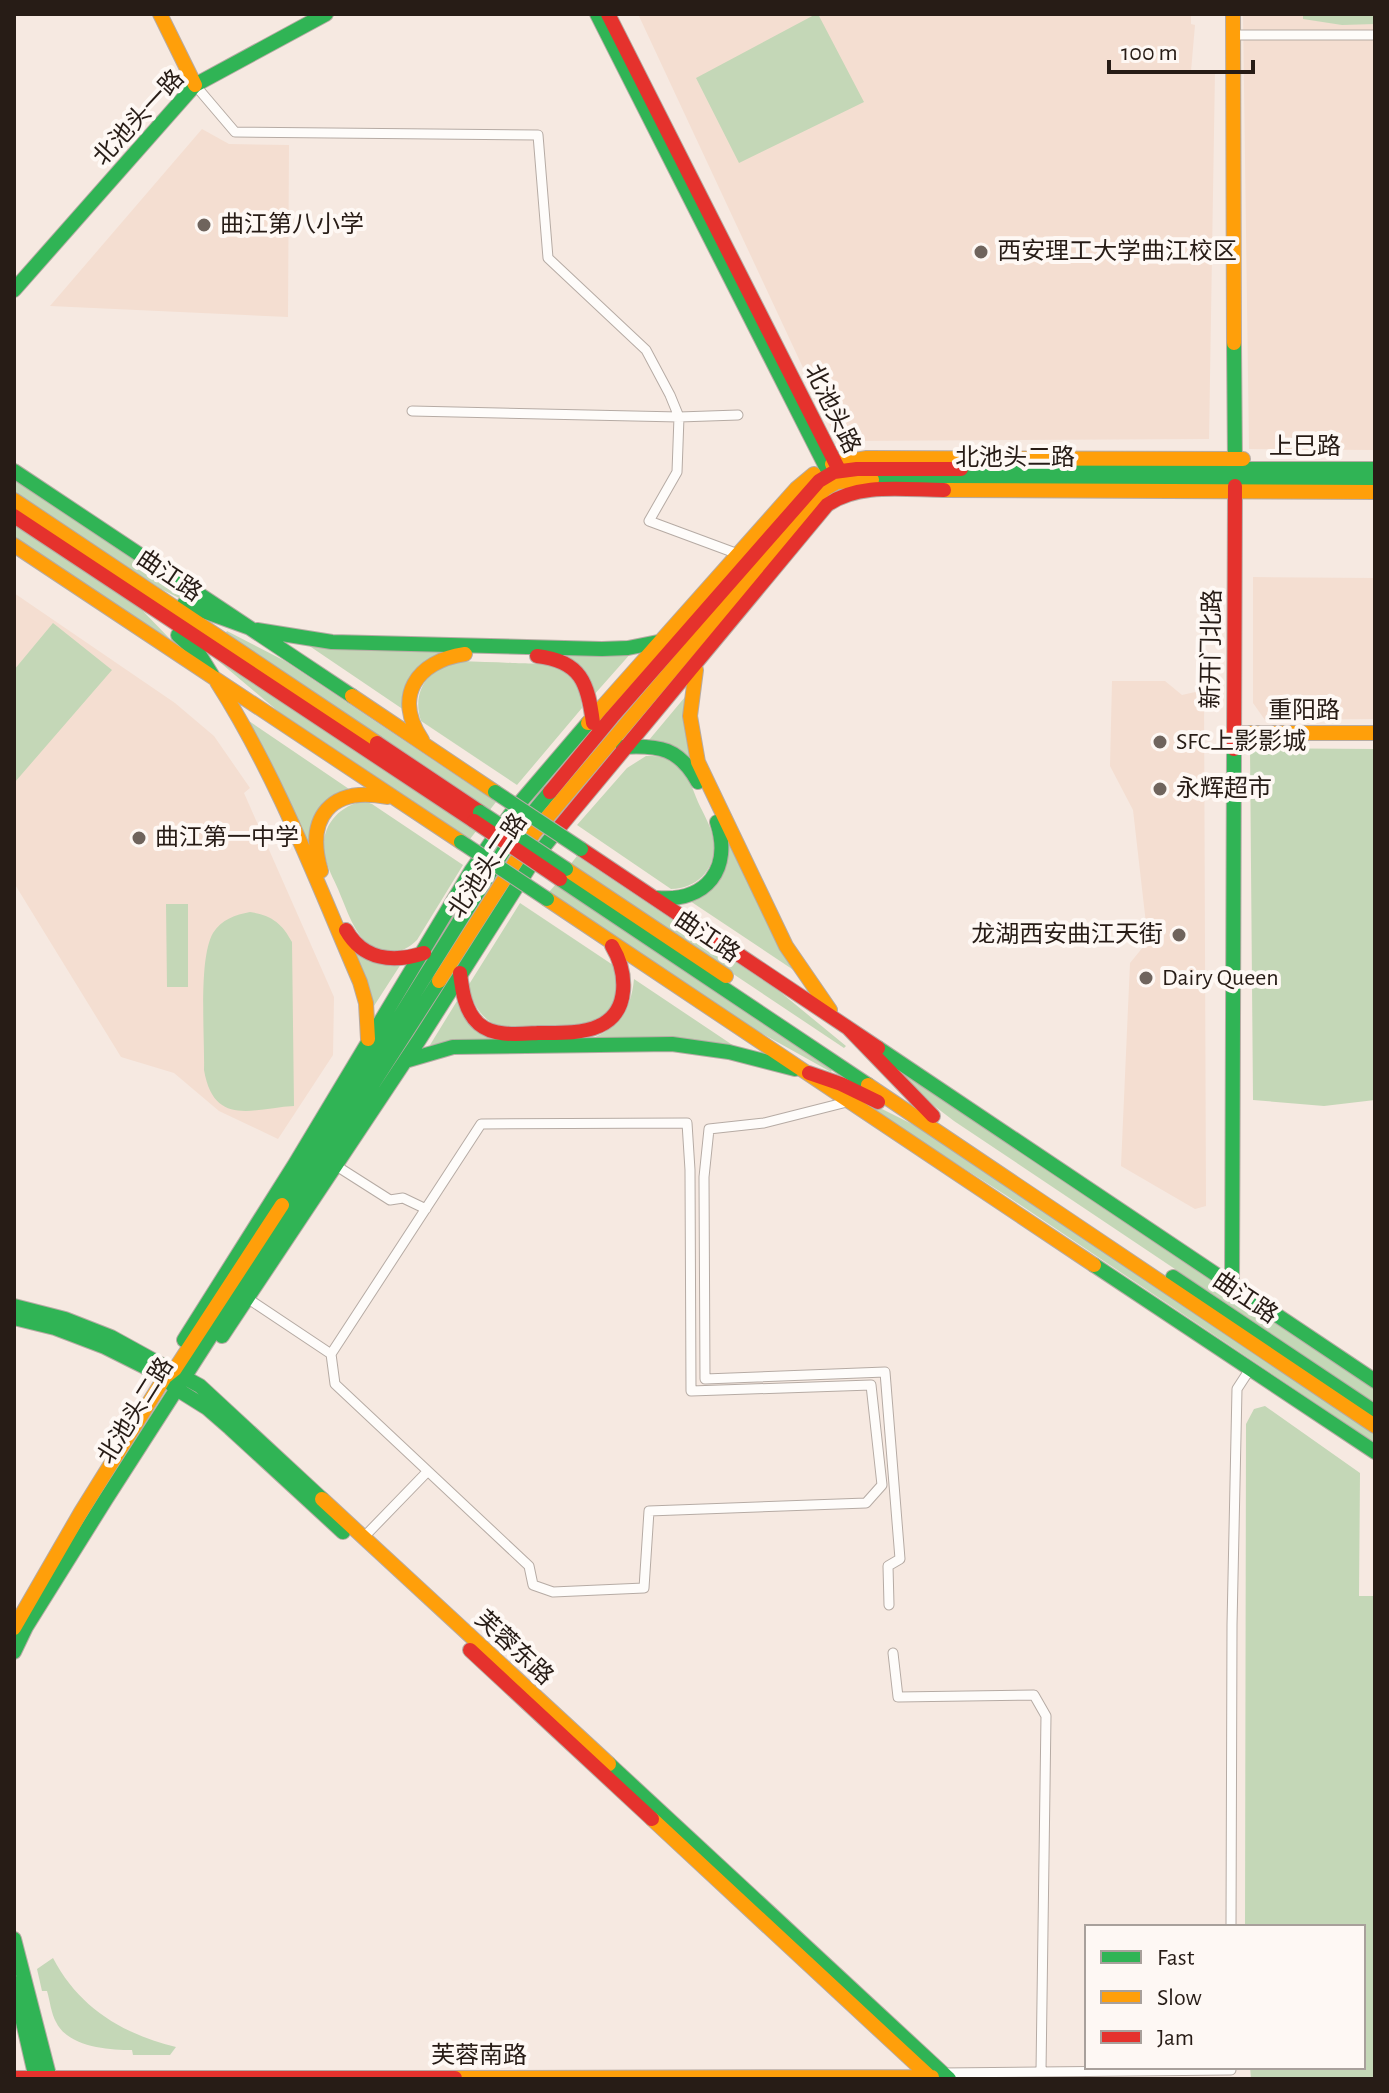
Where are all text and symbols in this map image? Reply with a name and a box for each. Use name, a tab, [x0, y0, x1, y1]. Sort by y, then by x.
scale bar	[1109, 24, 1253, 74]
text: 100 m	[1121, 41, 1178, 65]
street label: 北池头一路	[88, 65, 189, 170]
place label: 曲江第八小学	[220, 211, 364, 237]
marker: 曲江第八小学	[195, 216, 213, 234]
place label: 西安理工大学曲江校区	[997, 238, 1237, 264]
marker: 西安理工大学曲江校区	[972, 243, 990, 261]
street label: 北池头路	[800, 360, 866, 457]
street label: 上巳路	[1269, 433, 1341, 459]
street label: 北池头二路	[955, 444, 1075, 470]
street label: 曲江路	[132, 544, 207, 606]
street label: 新开门北路	[1197, 589, 1225, 709]
street label: 重阳路	[1268, 697, 1340, 723]
place label: SFC上影影城	[1176, 728, 1306, 754]
marker: SFC上影影城	[1151, 733, 1169, 751]
place label: 永辉超市	[1176, 775, 1272, 801]
marker: 永辉超市	[1151, 780, 1169, 798]
street label: 北池头二路	[443, 808, 532, 922]
place label: 曲江第一中学	[155, 824, 299, 850]
marker: 曲江第一中学	[130, 829, 148, 847]
street label: 曲江路	[670, 905, 745, 967]
place label: 龙湖西安曲江天街	[971, 921, 1163, 947]
marker: 龙湖西安曲江天街	[1170, 926, 1188, 944]
place label: Dairy Queen	[1162, 966, 1279, 990]
marker: Dairy Queen	[1137, 969, 1155, 987]
street label: 曲江路	[1208, 1266, 1283, 1328]
street label: 北池头二路	[92, 1353, 178, 1468]
street label: 芙蓉东路	[471, 1605, 559, 1690]
legend	[1085, 1925, 1365, 2069]
text: Fast	[1157, 1946, 1195, 1970]
text: Slow	[1157, 1986, 1202, 2010]
text: Jam	[1157, 2026, 1194, 2050]
street label: 芙蓉南路	[431, 2042, 527, 2068]

